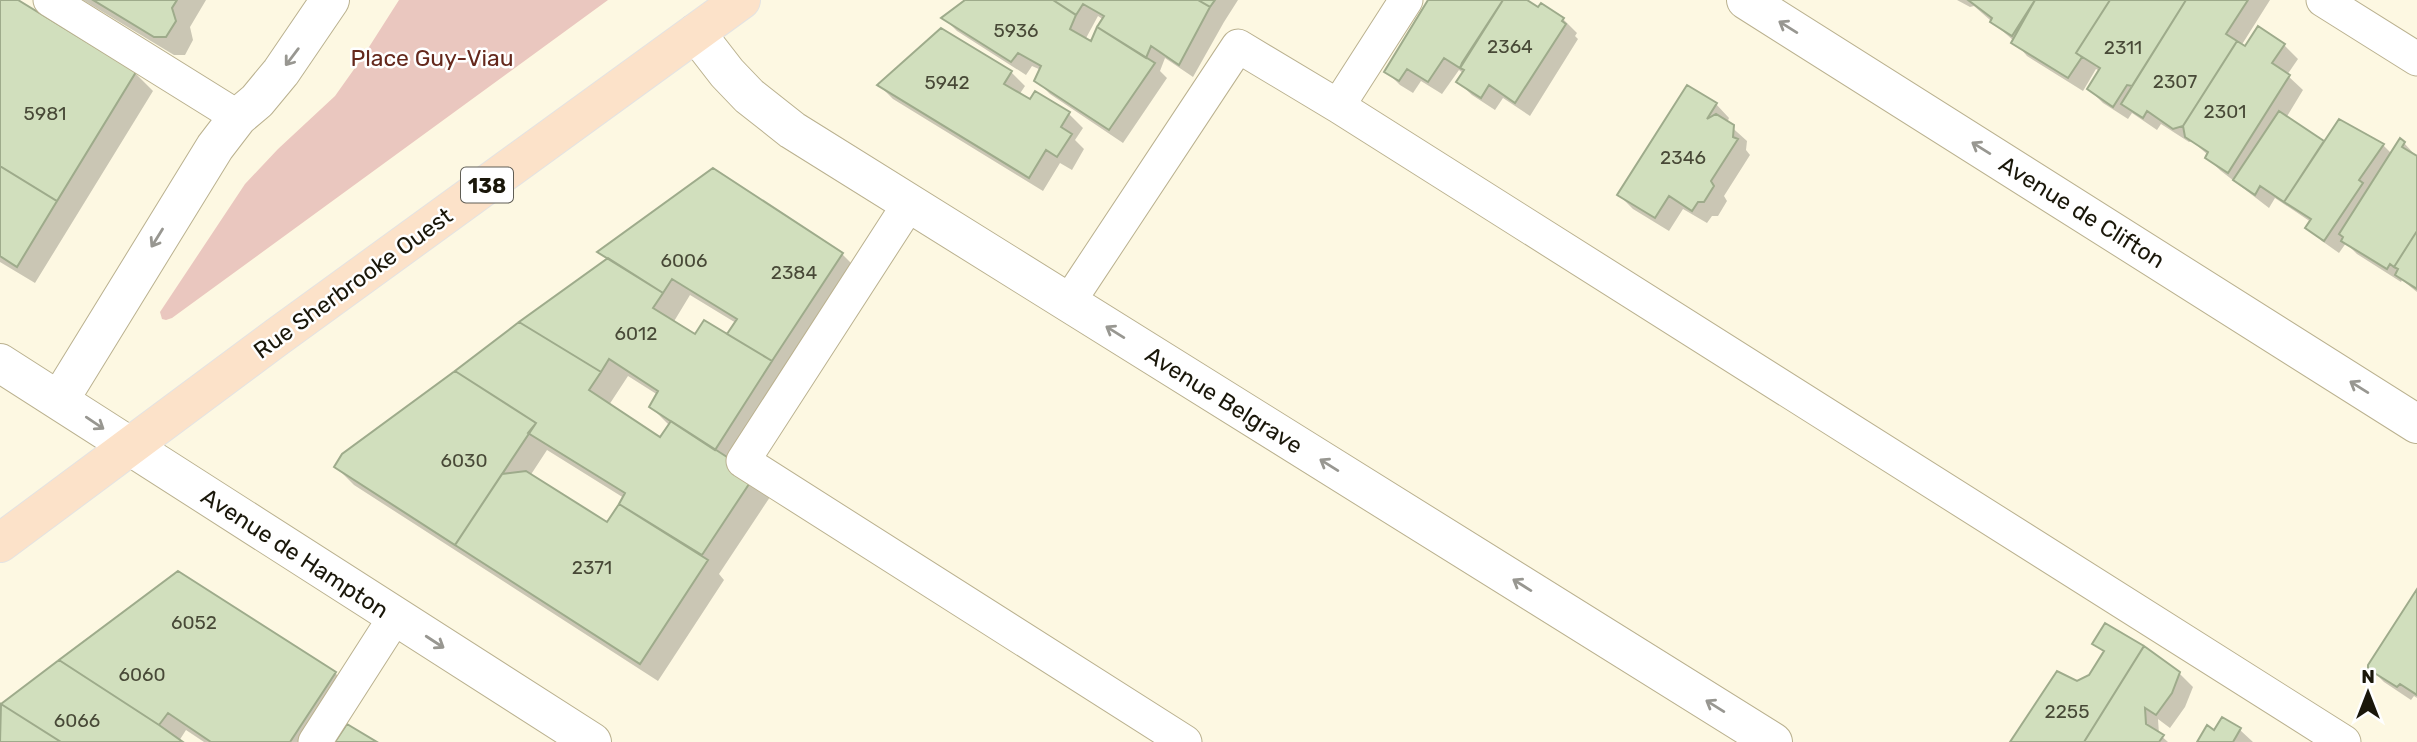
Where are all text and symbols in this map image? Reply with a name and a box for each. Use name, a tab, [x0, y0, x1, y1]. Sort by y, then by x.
house number: 5936	[993, 19, 1039, 42]
one-way arrow	[1779, 19, 1799, 33]
house number: 2364	[1487, 35, 1533, 58]
house number: 2311	[2104, 36, 2142, 59]
park label: Place Guy-Viau	[350, 44, 514, 72]
one-way arrow	[285, 47, 300, 66]
house number: 2307	[2153, 70, 2197, 93]
house number: 5942	[924, 71, 970, 94]
house number: 2301	[2204, 100, 2246, 123]
house number: 5981	[24, 102, 66, 125]
one-way arrow	[1971, 141, 1991, 155]
house number: 2346	[1660, 146, 1706, 169]
street label: Avenue de Clifton	[1994, 150, 2170, 274]
road number: 138	[461, 168, 513, 202]
street label: Rue Sherbrooke Ouest	[248, 201, 458, 365]
one-way arrow	[150, 228, 164, 248]
house number: 6006	[660, 249, 708, 272]
house number: 2384	[771, 261, 817, 284]
house number: 6012	[615, 322, 657, 345]
one-way arrow	[1106, 325, 1126, 339]
street label: Avenue Belgrave	[1140, 340, 1308, 460]
one-way arrow	[2350, 380, 2370, 394]
one-way arrow	[85, 416, 104, 430]
house number: 6030	[440, 449, 488, 472]
one-way arrow	[1320, 458, 1340, 472]
street label: Avenue de Hampton	[196, 482, 394, 624]
house number: 2371	[572, 556, 612, 579]
one-way arrow	[1513, 578, 1533, 592]
house number: 6052	[171, 611, 217, 634]
one-way arrow	[425, 636, 445, 650]
north arrow	[2333, 658, 2403, 728]
house number: 6060	[118, 663, 166, 686]
text: N	[2361, 665, 2375, 688]
one-way arrow	[1706, 698, 1726, 712]
house number: 2255	[2045, 700, 2089, 723]
house number: 6066	[54, 709, 100, 732]

